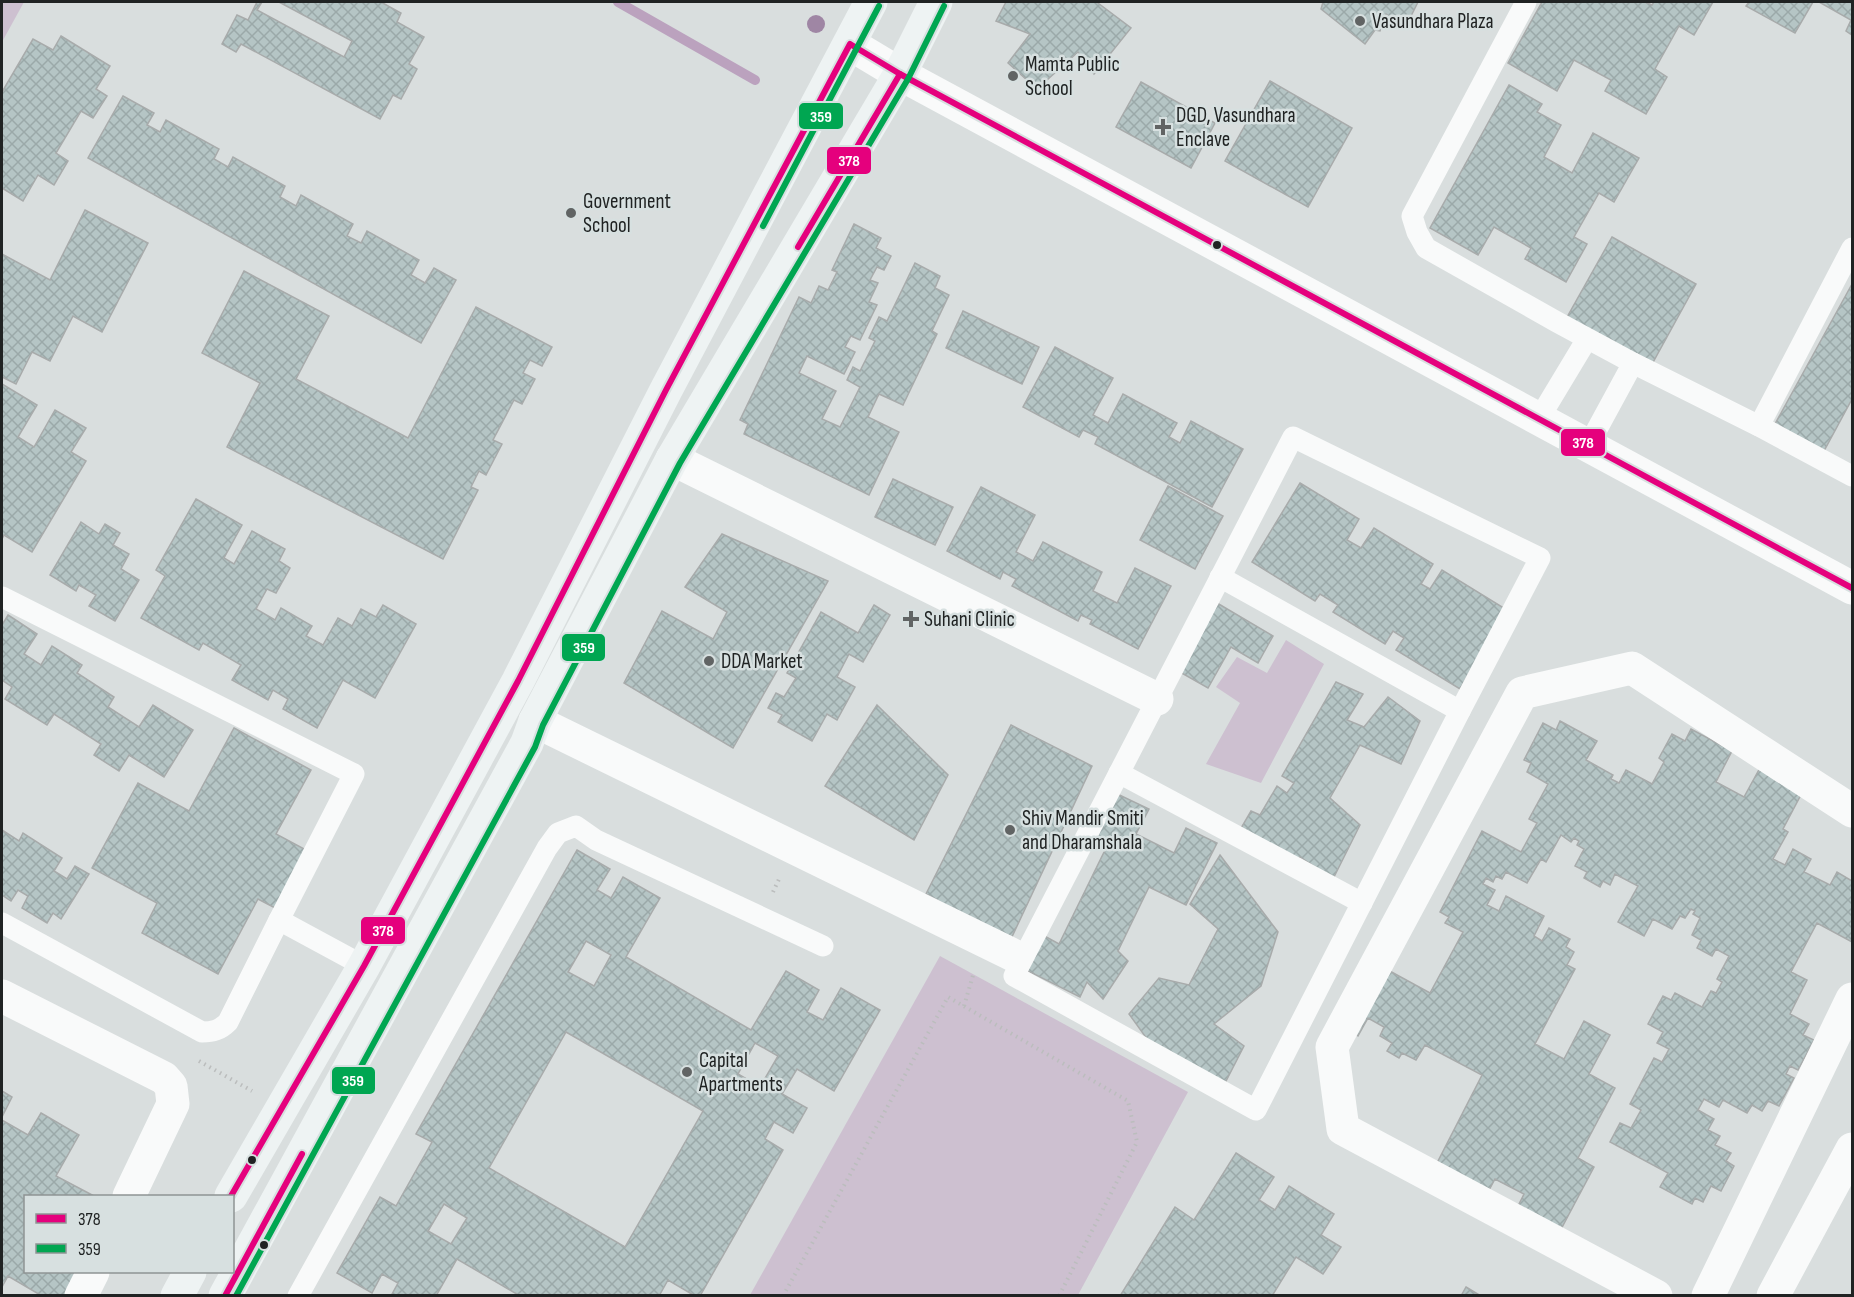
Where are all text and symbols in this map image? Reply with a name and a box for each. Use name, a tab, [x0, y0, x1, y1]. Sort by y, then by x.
place label: Vasundhara Plaza	[1372, 9, 1494, 34]
marker: Vasundhara Plaza	[1353, 14, 1367, 28]
place label: Mamta Public School	[1025, 52, 1120, 101]
marker: Mamta Public School	[1006, 69, 1020, 83]
line badge: 359	[798, 102, 844, 130]
place label: DGD, Vasundhara Enclave	[1176, 103, 1296, 152]
text: 359	[810, 108, 832, 127]
marker: DGD, Vasundhara Enclave	[1154, 118, 1172, 136]
line badge: 378	[826, 146, 872, 175]
text: 378	[838, 152, 860, 171]
place label: Government School	[583, 189, 671, 238]
marker: Government School	[564, 206, 578, 220]
unlabelled marker	[1211, 239, 1223, 251]
line badge: 378	[1560, 428, 1606, 457]
text: 378	[1572, 434, 1594, 453]
place label: Suhani Clinic	[924, 607, 1015, 632]
marker: Suhani Clinic	[902, 610, 920, 628]
line badge: 359	[561, 633, 606, 662]
text: 359	[573, 639, 595, 658]
place label: DDA Market	[721, 649, 803, 674]
marker: DDA Market	[702, 654, 716, 668]
place label: Shiv Mandir Smiti and Dharamshala	[1022, 806, 1144, 855]
marker: Shiv Mandir Smiti and Dharamshala	[1003, 823, 1017, 837]
line badge: 378	[360, 916, 406, 945]
text: 378	[372, 922, 394, 941]
place label: Capital Apartments	[698, 1048, 783, 1097]
marker: Capital Apartments	[680, 1065, 694, 1079]
line badge: 359	[331, 1066, 376, 1095]
text: 359	[342, 1072, 364, 1091]
unlabelled marker	[246, 1154, 258, 1166]
legend	[24, 1195, 234, 1273]
text: 378	[78, 1209, 101, 1230]
text: 359	[78, 1239, 101, 1260]
unlabelled marker	[258, 1239, 270, 1251]

